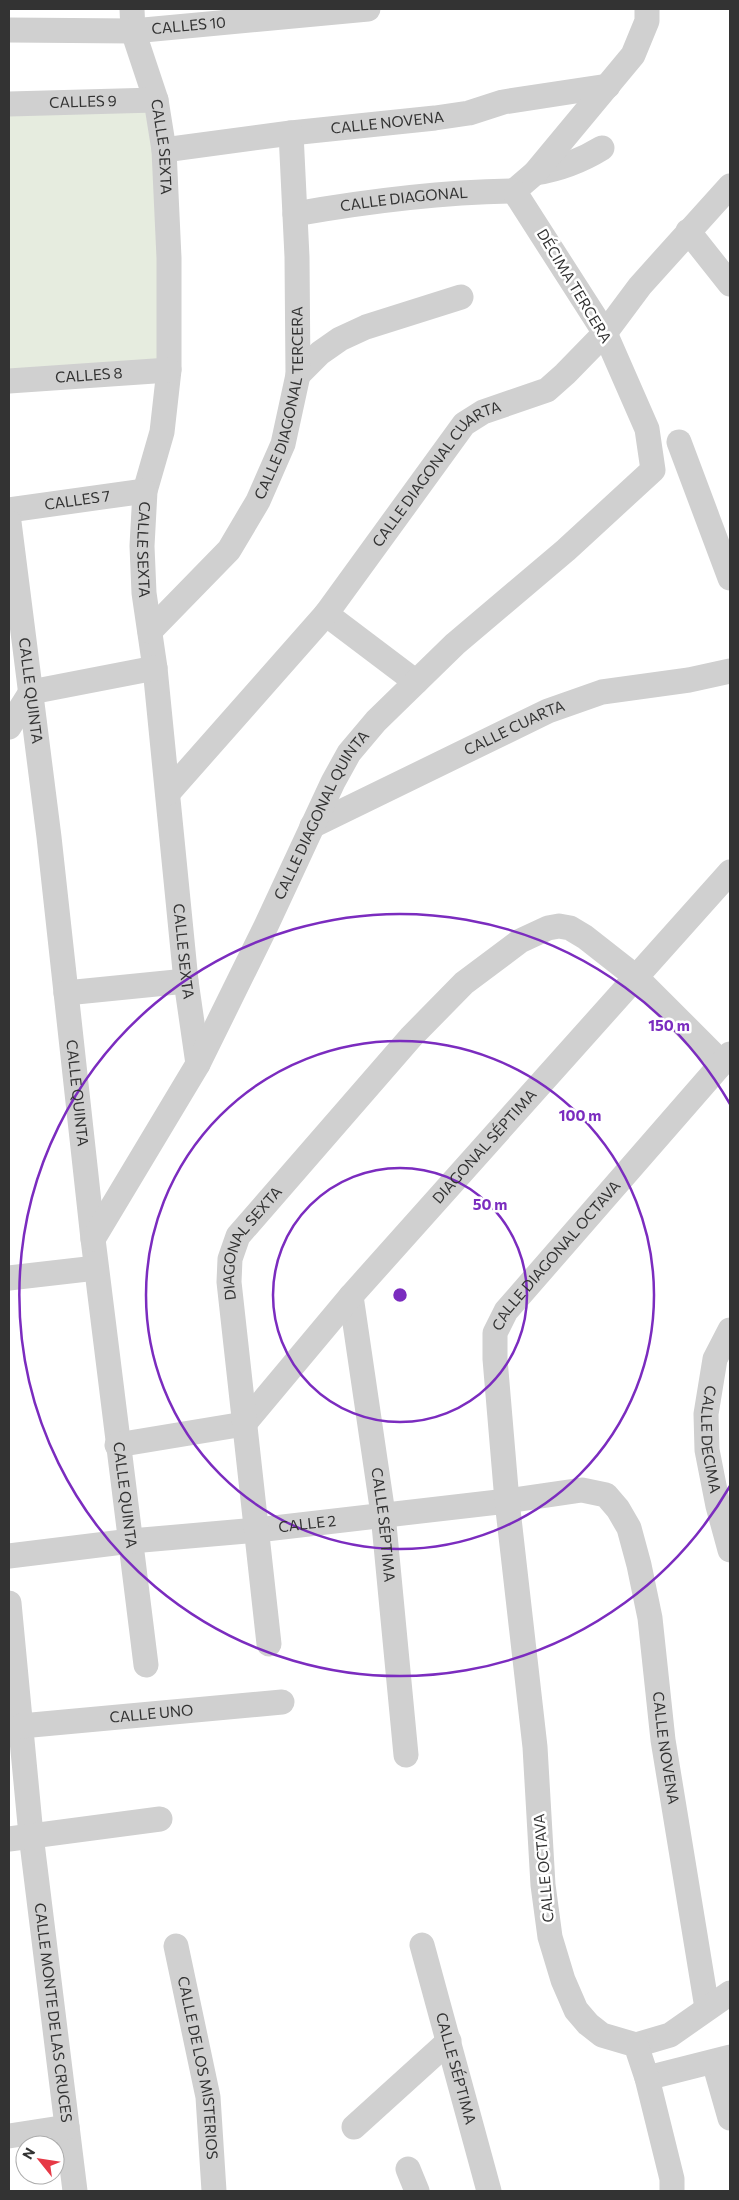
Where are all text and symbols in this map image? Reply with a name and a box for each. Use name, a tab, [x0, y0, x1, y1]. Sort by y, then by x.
street label: CALLES 10	[151, 12, 227, 37]
street label: CALLES 9	[49, 91, 117, 111]
street label: CALLE SEXTA	[148, 98, 176, 195]
street label: CALLE NOVENA	[330, 107, 445, 137]
street label: CALLE DIAGONAL	[339, 183, 469, 214]
street label: DÉCIMA TERCERA	[534, 225, 617, 346]
street label: CALLE DIAGONAL TERCERA	[250, 306, 306, 502]
street label: CALLES 8	[54, 363, 123, 386]
street label: CALLE DIAGONAL CUARTA	[368, 397, 503, 550]
street label: CALLES 7	[43, 486, 111, 513]
street label: CALLE SEXTA	[134, 501, 154, 598]
street label: CALLE QUINTA	[16, 636, 47, 745]
street label: CALLE CUARTA	[461, 696, 567, 759]
street label: CALLE DIAGONAL QUINTA	[269, 726, 372, 902]
street label: CALLE SEXTA	[170, 903, 199, 1000]
text: 150 m	[648, 1016, 690, 1034]
street label: CALLE QUINTA	[63, 1039, 93, 1147]
street label: DIAGONAL SÉPTIMA	[428, 1085, 540, 1207]
text: 100 m	[559, 1106, 601, 1124]
street label: CALLE DIAGONAL OCTAVA	[488, 1176, 624, 1333]
street label: DIAGONAL SEXTA	[219, 1182, 285, 1301]
text: 50 m	[473, 1195, 507, 1213]
centre of rings	[391, 1286, 409, 1304]
street label: CALLE DECIMA	[698, 1384, 725, 1495]
street label: CALLE QUINTA	[110, 1441, 141, 1549]
street label: CALLE SÉPTIMA	[368, 1466, 399, 1583]
street label: CALLE 2	[277, 1511, 337, 1535]
street label: CALLE NOVENA	[650, 1690, 683, 1805]
street label: CALLE UNO	[109, 1700, 194, 1726]
street label: CALLE OCTAVA	[529, 1813, 557, 1923]
street label: CALLE MONTE DE LAS CRUCES	[31, 1902, 76, 2124]
street label: CALLE DE LOS MISTERIOS	[175, 1974, 222, 2160]
street label: CALLE SÉPTIMA	[433, 2010, 480, 2126]
north arrow	[15, 2135, 65, 2185]
text: N	[18, 2144, 38, 2162]

